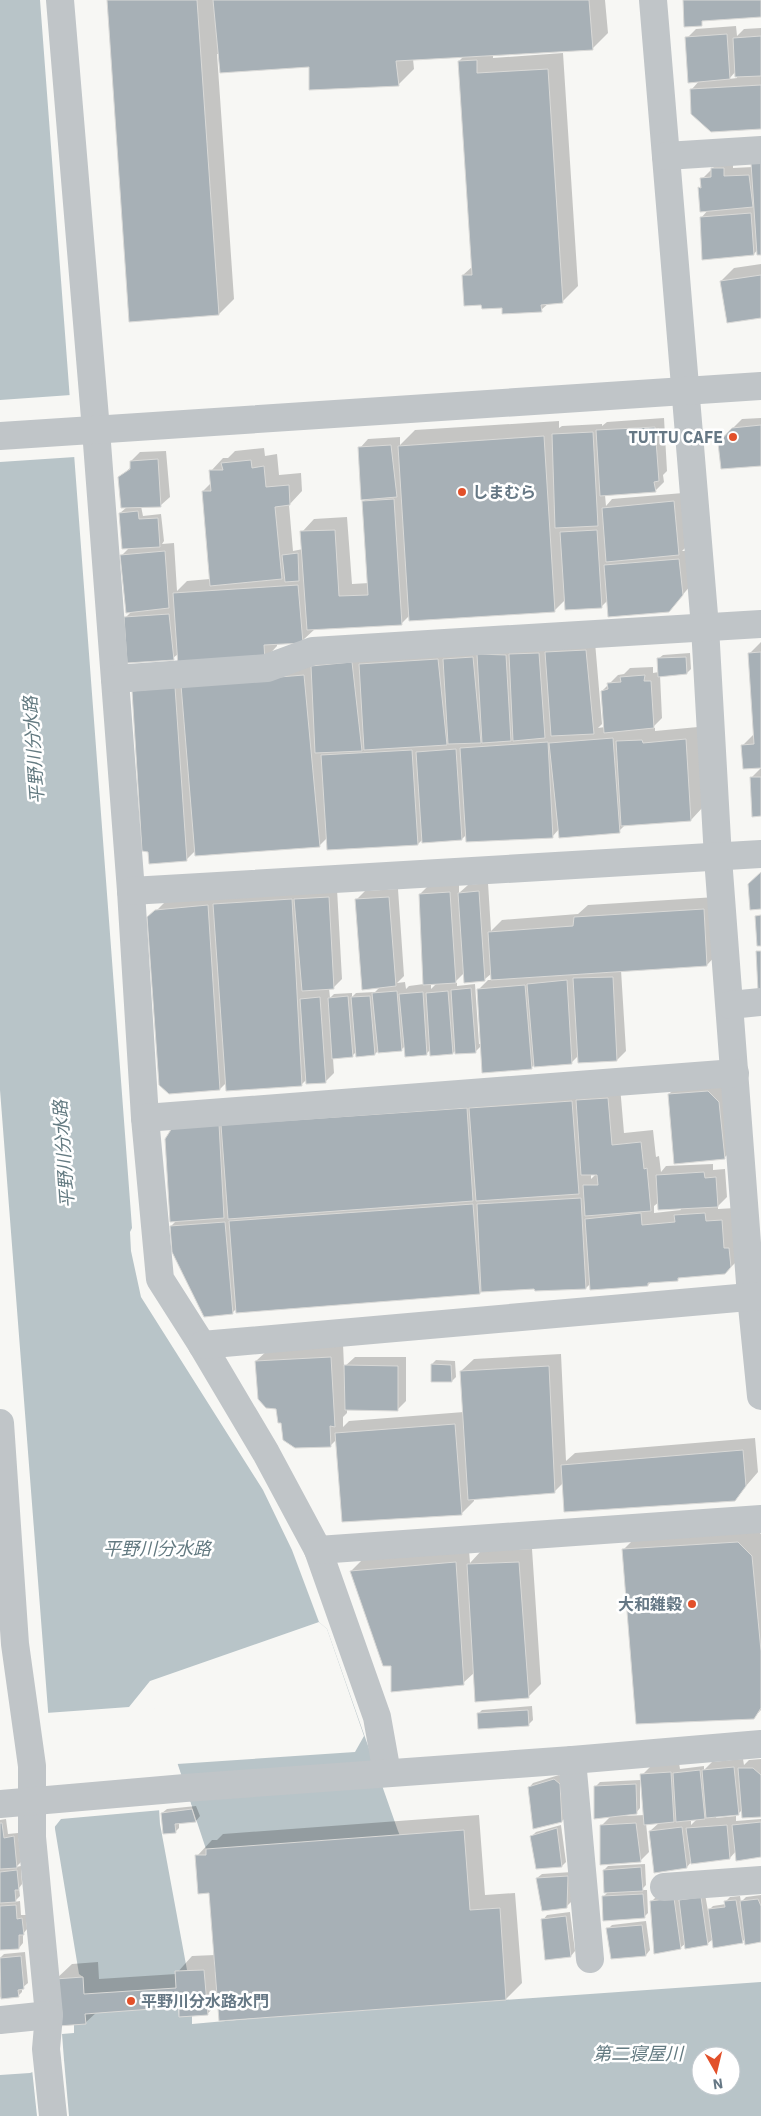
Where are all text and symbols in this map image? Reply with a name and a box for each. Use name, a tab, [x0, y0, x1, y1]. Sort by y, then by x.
place label: TUTTU CAFE	[628, 427, 723, 447]
marker: TUTTU CAFE	[727, 431, 739, 443]
place label: しまむら	[472, 482, 536, 502]
marker: しまむら	[456, 486, 468, 498]
water label: 平野川分水路	[18, 693, 49, 805]
water label: 平野川分水路	[48, 1097, 79, 1209]
water label: 平野川分水路	[103, 1537, 213, 1560]
place label: 大和雑穀	[618, 1594, 682, 1614]
marker: 大和雑穀	[686, 1598, 698, 1610]
place label: 平野川分水路水門	[141, 1991, 269, 2011]
marker: 平野川分水路水門	[125, 1995, 137, 2007]
water label: 第二寝屋川	[593, 2042, 685, 2065]
north arrow	[691, 2046, 741, 2096]
text: N	[712, 2074, 724, 2093]

